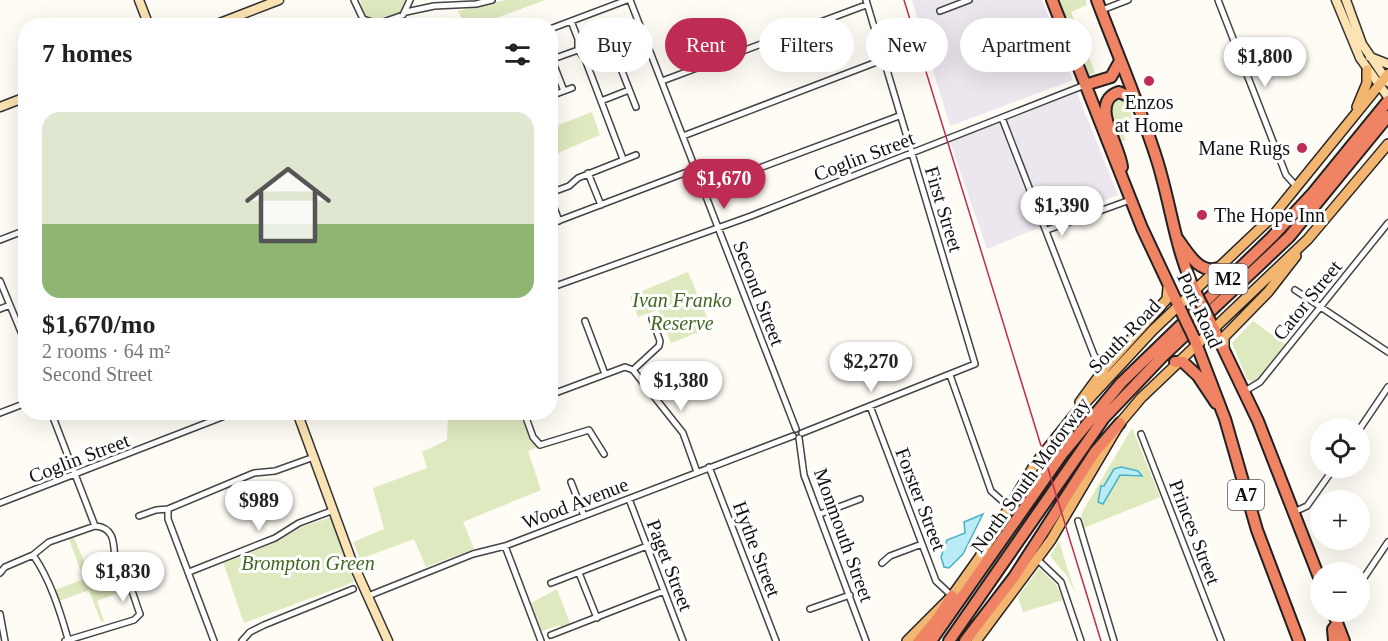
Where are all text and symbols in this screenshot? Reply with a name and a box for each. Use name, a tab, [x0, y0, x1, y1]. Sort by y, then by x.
chip: Buy	[576, 18, 653, 72]
chip: Rent	[665, 18, 747, 72]
chip: Filters	[759, 18, 854, 72]
chip: New	[866, 18, 948, 72]
chip: Apartment	[960, 18, 1092, 72]
pin: $1,800	[1216, 37, 1314, 88]
icon: filters	[501, 38, 534, 71]
text: 7 homes	[42, 39, 132, 68]
text: $1,800	[1238, 45, 1293, 67]
marker: Enzos at Home	[1142, 74, 1156, 88]
place label: Enzos at Home	[1115, 91, 1183, 136]
street label: Coglin Street	[811, 127, 918, 186]
place label: Mane Rugs	[1198, 137, 1290, 160]
marker: Mane Rugs	[1295, 141, 1309, 155]
icon: home	[234, 151, 342, 259]
pin: $1,670	[675, 159, 773, 210]
street label: First Street	[921, 164, 968, 255]
text: $1,670	[697, 167, 752, 189]
pin: $1,390	[1013, 186, 1111, 237]
text: $1,390	[1035, 194, 1090, 216]
place label: The Hope Inn	[1214, 204, 1325, 227]
marker: The Hope Inn	[1195, 208, 1209, 222]
street label: Second Street	[729, 237, 789, 349]
street label: Cator Street	[1268, 255, 1346, 344]
road number: M2	[1208, 264, 1248, 294]
street label: Port Road	[1173, 269, 1227, 351]
park label: Ivan Franko Reserve	[631, 289, 732, 334]
street label: South Road	[1083, 295, 1165, 377]
text: $1,670/mo	[42, 310, 155, 339]
text: 2 rooms · 64 m²	[42, 340, 170, 362]
pin: $2,270	[822, 342, 920, 393]
text: $2,270	[844, 350, 899, 372]
pin: $1,380	[632, 361, 730, 412]
text: Second Street	[42, 363, 153, 385]
text: $1,380	[654, 369, 709, 391]
street label: North South Motorway	[966, 393, 1095, 558]
map controls	[1310, 418, 1370, 622]
button: locate	[1310, 418, 1370, 478]
street label: Coglin Street	[26, 429, 133, 488]
street label: Forster Street	[891, 444, 951, 554]
street label: Monmouth Street	[810, 465, 879, 605]
street label: Wood Avenue	[519, 473, 631, 533]
street label: Princes Street	[1165, 476, 1225, 588]
road number: A7	[1228, 480, 1264, 510]
pin: $989	[223, 481, 295, 532]
text: $989	[239, 489, 279, 511]
button: +	[1310, 490, 1370, 550]
street label: Hythe Street	[728, 498, 785, 601]
street label: Paget Street	[642, 516, 698, 615]
pin: $1,830	[74, 552, 172, 603]
park label: Brompton Green	[241, 552, 375, 575]
text: $1,830	[96, 560, 151, 582]
button: −	[1310, 562, 1370, 622]

